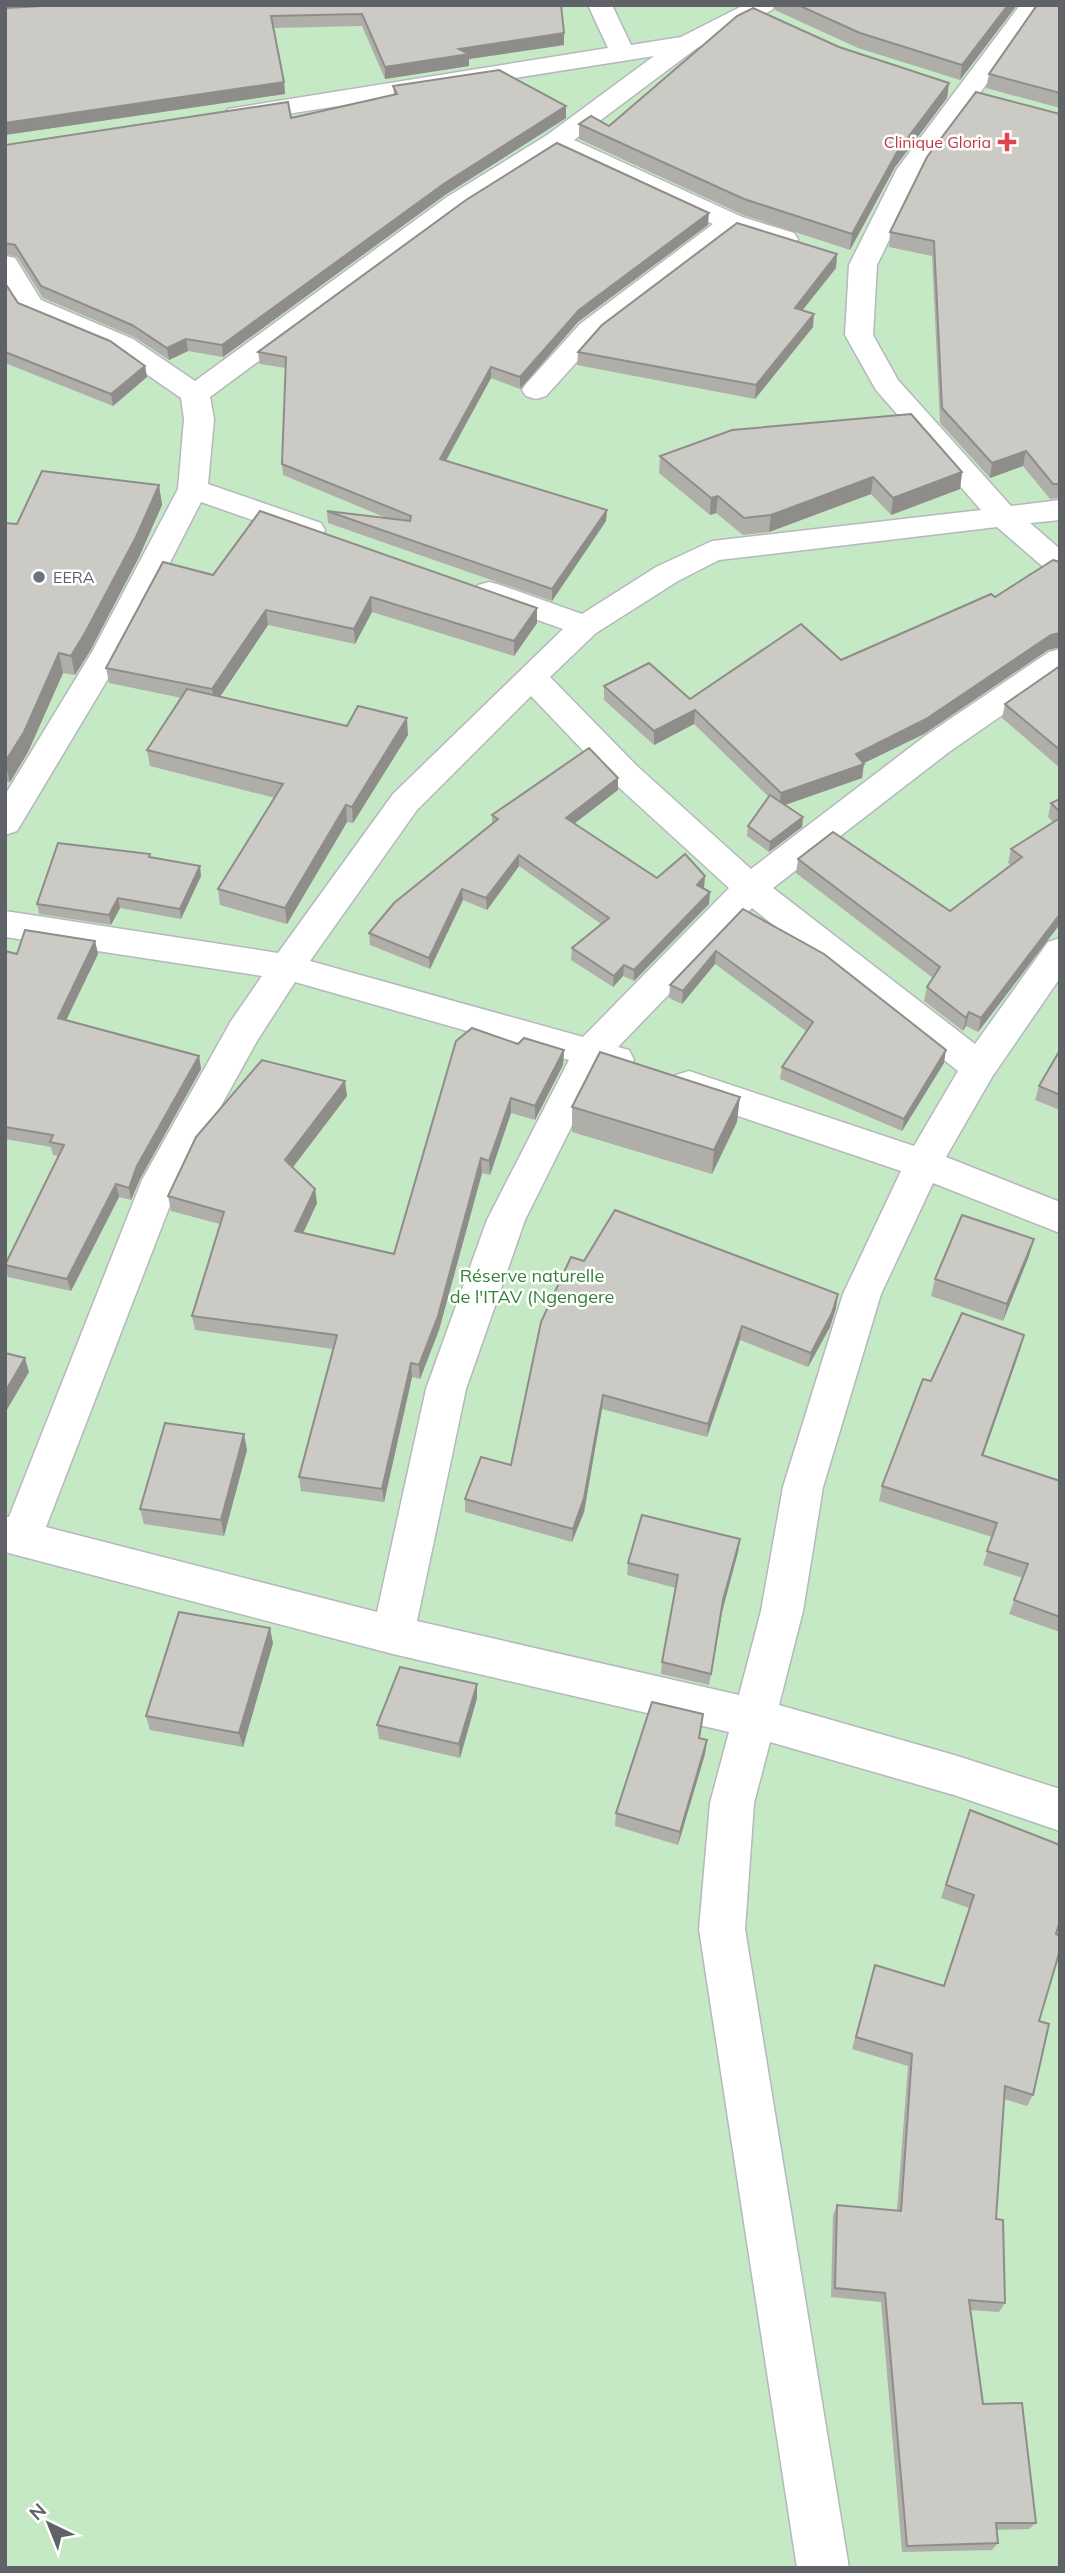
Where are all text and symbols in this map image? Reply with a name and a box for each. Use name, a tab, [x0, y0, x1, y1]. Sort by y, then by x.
place label: Clinique Gloria	[884, 132, 991, 152]
marker: Clinique Gloria	[997, 132, 1017, 152]
place label: EERA	[53, 567, 95, 587]
marker: EERA	[31, 569, 47, 585]
park label: Réserve naturelle de l'ITAV (Ngengere	[450, 1264, 614, 1308]
north arrow	[14, 2489, 84, 2559]
text: N	[24, 2498, 51, 2525]

